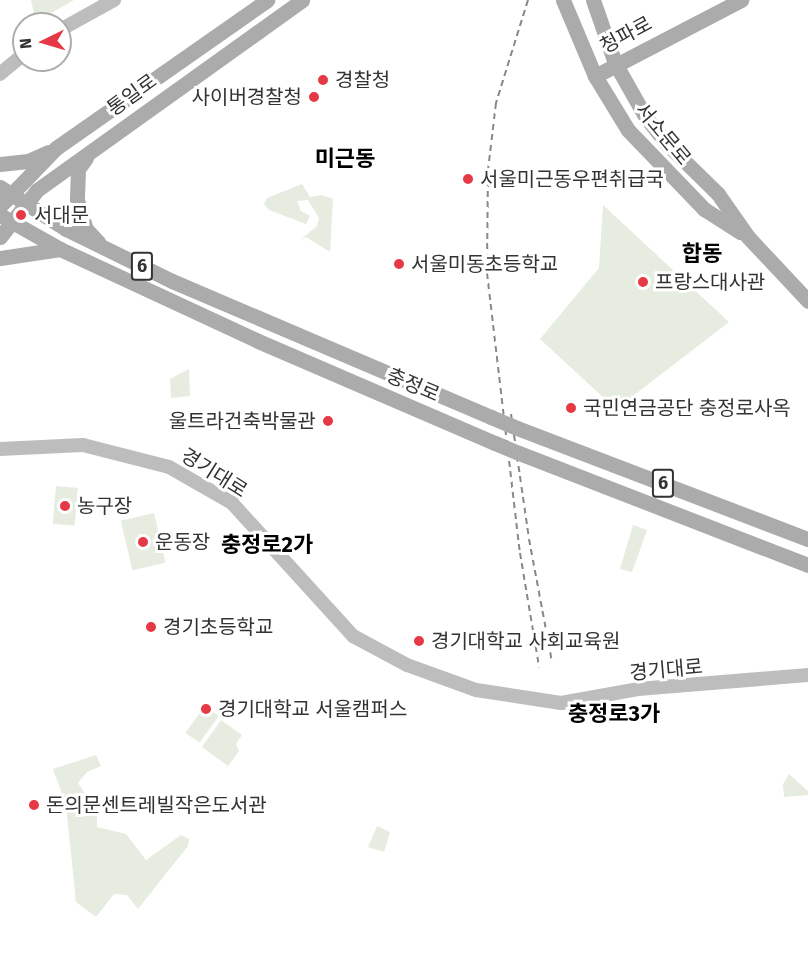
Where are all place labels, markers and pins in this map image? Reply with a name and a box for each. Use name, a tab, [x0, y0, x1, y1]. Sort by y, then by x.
place label: 경찰청	[335, 68, 390, 92]
marker: 경찰청	[316, 73, 330, 87]
place label: 사이버경찰청	[192, 85, 302, 109]
marker: 사이버경찰청	[307, 90, 321, 104]
place label: 서울미근동우편취급국	[480, 167, 664, 191]
marker: 서울미근동우편취급국	[461, 172, 475, 186]
place label: 서대문	[34, 203, 89, 227]
marker: 서대문	[12, 206, 30, 224]
place label: 서울미동초등학교	[411, 252, 558, 276]
marker: 서울미동초등학교	[392, 257, 406, 271]
place label: 프랑스대사관	[655, 270, 765, 294]
marker: 프랑스대사관	[636, 275, 650, 289]
place label: 국민연금공단 충정로사옥	[583, 396, 791, 420]
marker: 국민연금공단 충정로사옥	[564, 401, 578, 415]
place label: 울트라건축박물관	[169, 409, 316, 433]
marker: 울트라건축박물관	[321, 414, 335, 428]
place label: 농구장	[77, 494, 132, 518]
marker: 농구장	[58, 499, 72, 513]
place label: 운동장	[155, 530, 210, 554]
marker: 운동장	[136, 535, 150, 549]
place label: 경기초등학교	[163, 615, 273, 639]
marker: 경기초등학교	[144, 620, 158, 634]
place label: 경기대학교 사회교육원	[431, 629, 620, 653]
marker: 경기대학교 사회교육원	[412, 634, 426, 648]
place label: 경기대학교 서울캠퍼스	[218, 697, 407, 721]
marker: 경기대학교 서울캠퍼스	[199, 702, 213, 716]
place label: 돈의문센트레빌작은도서관	[46, 793, 267, 817]
marker: 돈의문센트레빌작은도서관	[27, 798, 41, 812]

